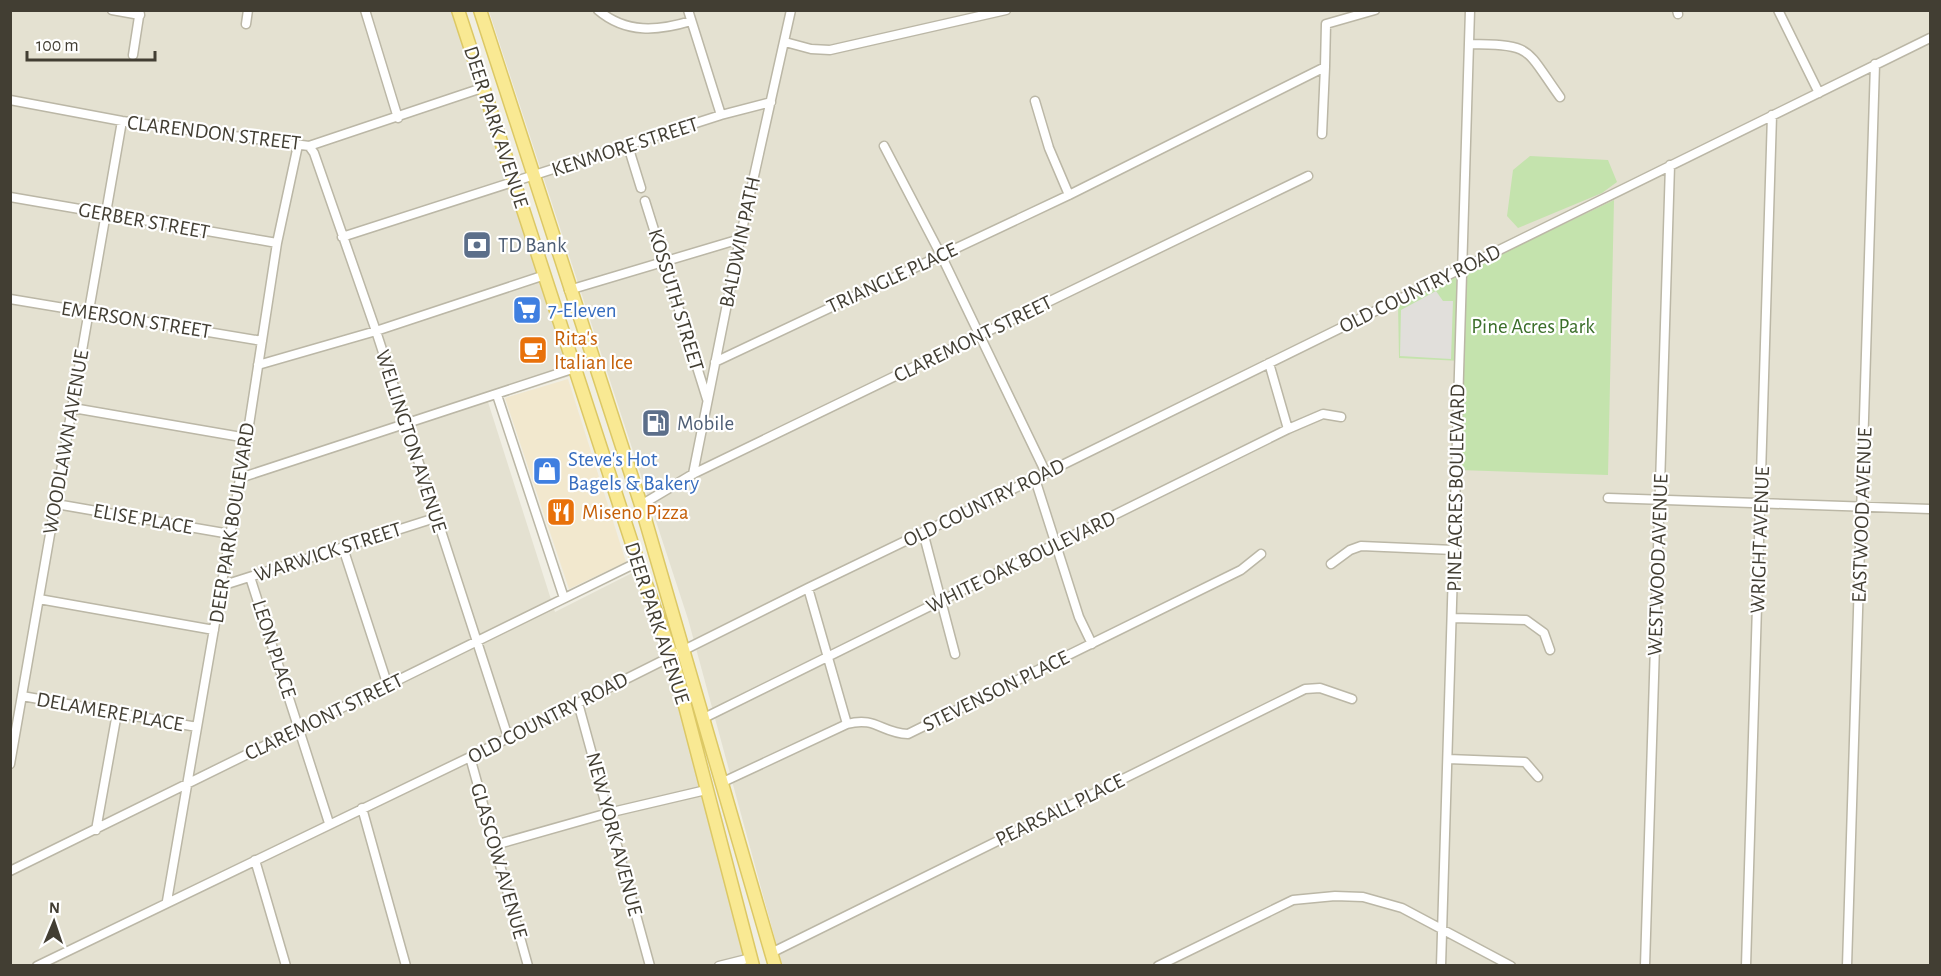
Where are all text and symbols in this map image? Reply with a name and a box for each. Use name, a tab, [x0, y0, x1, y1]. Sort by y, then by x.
scale bar	[27, 24, 154, 62]
text: 100 m	[36, 37, 79, 55]
street label: DEER PARK AVENUE	[460, 43, 532, 211]
street label: CLARENDON STREET	[126, 112, 302, 154]
street label: KENMORE STREET	[549, 113, 701, 181]
street label: BALDWIN PATH	[716, 175, 764, 309]
street label: GERBER STREET	[77, 199, 211, 243]
street label: KOSSUTH STREET	[644, 226, 708, 374]
bank icon: TD Bank	[461, 229, 493, 261]
place label: TD Bank	[498, 235, 567, 256]
street label: TRIANGLE PLACE	[824, 239, 960, 317]
street label: OLD COUNTRY ROAD	[1336, 241, 1504, 337]
street label: CLAREMONT STREET	[890, 292, 1056, 386]
supermarket icon: 7-Eleven	[511, 294, 543, 326]
street label: EMERSON STREET	[60, 298, 212, 342]
place label: 7-Eleven	[548, 300, 617, 321]
park label: Pine Acres Park	[1471, 316, 1595, 337]
place label: Rita's Italian Ice	[554, 328, 633, 373]
cafe icon: Rita's Italian Ice	[517, 334, 549, 366]
street label: WELLINGTON AVENUE	[372, 347, 450, 535]
street label: WOODLAWN AVENUE	[39, 348, 93, 536]
street label: PINE ACRES BOULEVARD	[1444, 384, 1468, 592]
fuel station icon: Mobile	[640, 407, 672, 439]
place label: Mobile	[677, 413, 734, 434]
street label: DEER PARK BOULEVARD	[206, 421, 258, 625]
street label: EASTWOOD AVENUE	[1848, 427, 1876, 603]
place label: Steve's Hot Bagels & Bakery	[568, 449, 699, 494]
shop icon: Steve's Hot Bagels & Bakery	[531, 455, 563, 487]
street label: OLD COUNTRY ROAD	[900, 455, 1068, 551]
street label: WRIGHT AVENUE	[1747, 466, 1773, 614]
street label: WESTWOOD AVENUE	[1644, 474, 1672, 656]
restaurant icon: Miseno Pizza	[545, 496, 577, 528]
street label: ELISE PLACE	[92, 500, 194, 538]
place label: Miseno Pizza	[582, 502, 689, 523]
street label: WHITE OAK BOULEVARD	[923, 507, 1119, 617]
street label: WARWICK STREET	[252, 518, 404, 586]
street label: DEER PARK AVENUE	[621, 539, 693, 707]
street label: LEON PLACE	[248, 597, 300, 701]
street label: STEVENSON PLACE	[920, 647, 1072, 735]
street label: OLD COUNTRY ROAD	[465, 669, 631, 767]
street label: CLAREMONT STREET	[241, 670, 407, 764]
street label: DELAMERE PLACE	[35, 689, 185, 735]
street label: NEW YORK AVENUE	[582, 750, 646, 918]
street label: PEARSALL PLACE	[992, 770, 1128, 850]
street label: GLASCOW AVENUE	[467, 781, 531, 941]
north arrow	[24, 892, 84, 952]
text: N	[49, 900, 60, 916]

